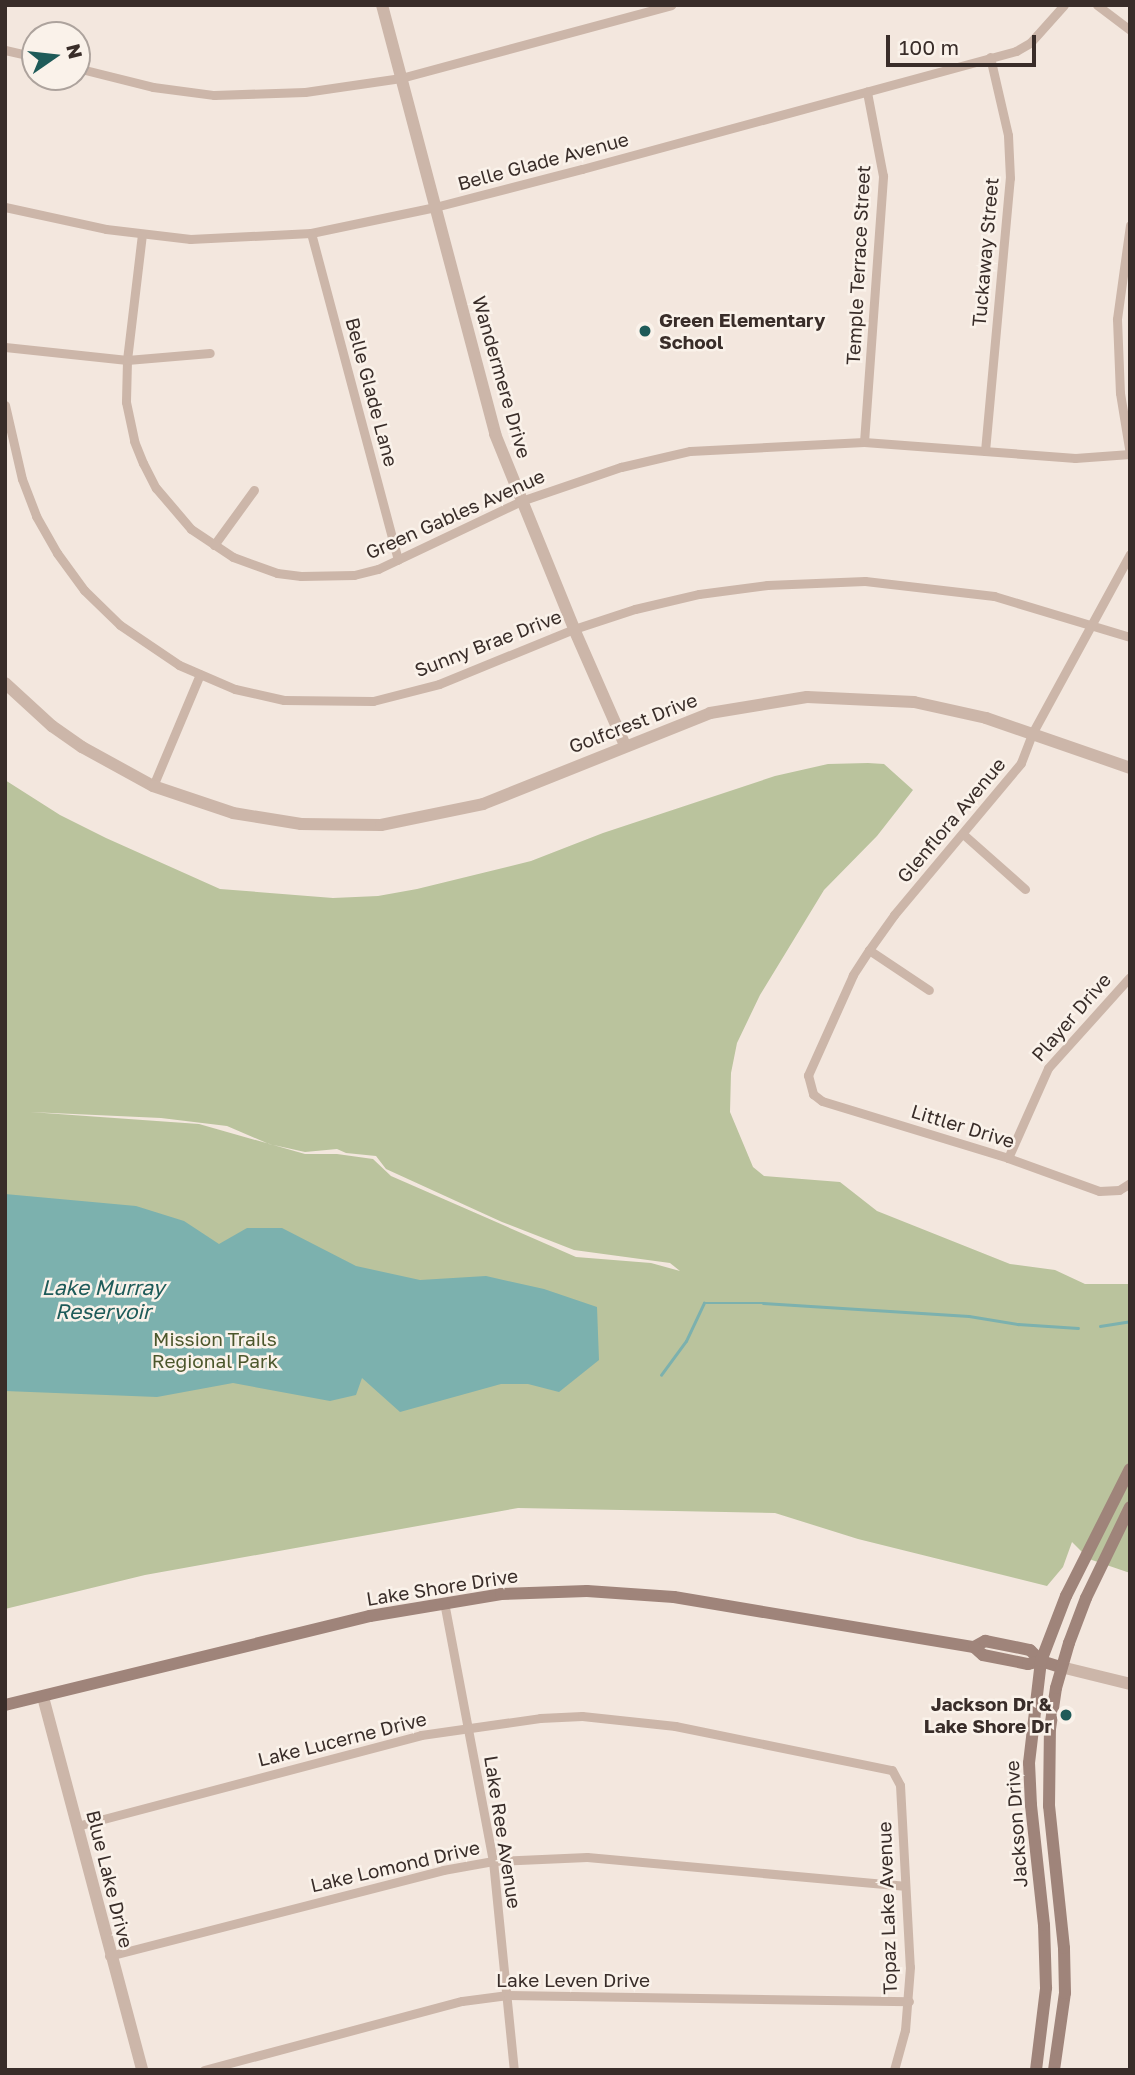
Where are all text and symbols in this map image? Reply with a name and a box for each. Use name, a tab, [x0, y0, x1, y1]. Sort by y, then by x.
north arrow	[21, 21, 91, 91]
scale bar	[890, 21, 1040, 65]
text: 100 m	[899, 34, 959, 60]
text: N	[62, 41, 88, 61]
street label: Belle Glade Avenue	[455, 127, 631, 195]
street label: Temple Terrace Street	[841, 165, 875, 365]
street label: Tuckaway Street	[967, 176, 1003, 328]
street label: Wandermere Drive	[468, 293, 536, 461]
place label: Green Elementary School	[659, 309, 825, 353]
street label: Belle Glade Lane	[341, 315, 403, 469]
marker: Green Elementary School	[637, 323, 653, 339]
street label: Green Gables Avenue	[362, 464, 548, 564]
street label: Sunny Brae Drive	[411, 604, 565, 682]
street label: Golfcrest Drive	[566, 688, 700, 758]
street label: Glenflora Avenue	[892, 753, 1010, 887]
street label: Player Drive	[1027, 968, 1115, 1066]
street label: Littler Drive	[908, 1099, 1018, 1153]
water label: Lake Murray Reservoir	[41, 1274, 165, 1324]
park label: Mission Trails Regional Park	[152, 1328, 278, 1372]
street label: Lake Shore Drive	[365, 1564, 519, 1610]
place label: Jackson Dr & Lake Shore Dr	[924, 1693, 1052, 1737]
street label: Lake Lucerne Drive	[255, 1707, 429, 1771]
marker: Jackson Dr & Lake Shore Dr	[1058, 1707, 1074, 1723]
street label: Lake Ree Avenue	[480, 1754, 526, 1910]
street label: Jackson Drive	[1000, 1760, 1032, 1888]
street label: Blue Lake Drive	[82, 1808, 138, 1950]
street label: Topaz Lake Avenue	[873, 1821, 901, 1995]
street label: Lake Lomond Drive	[308, 1835, 482, 1897]
street label: Lake Leven Drive	[496, 1969, 650, 1991]

